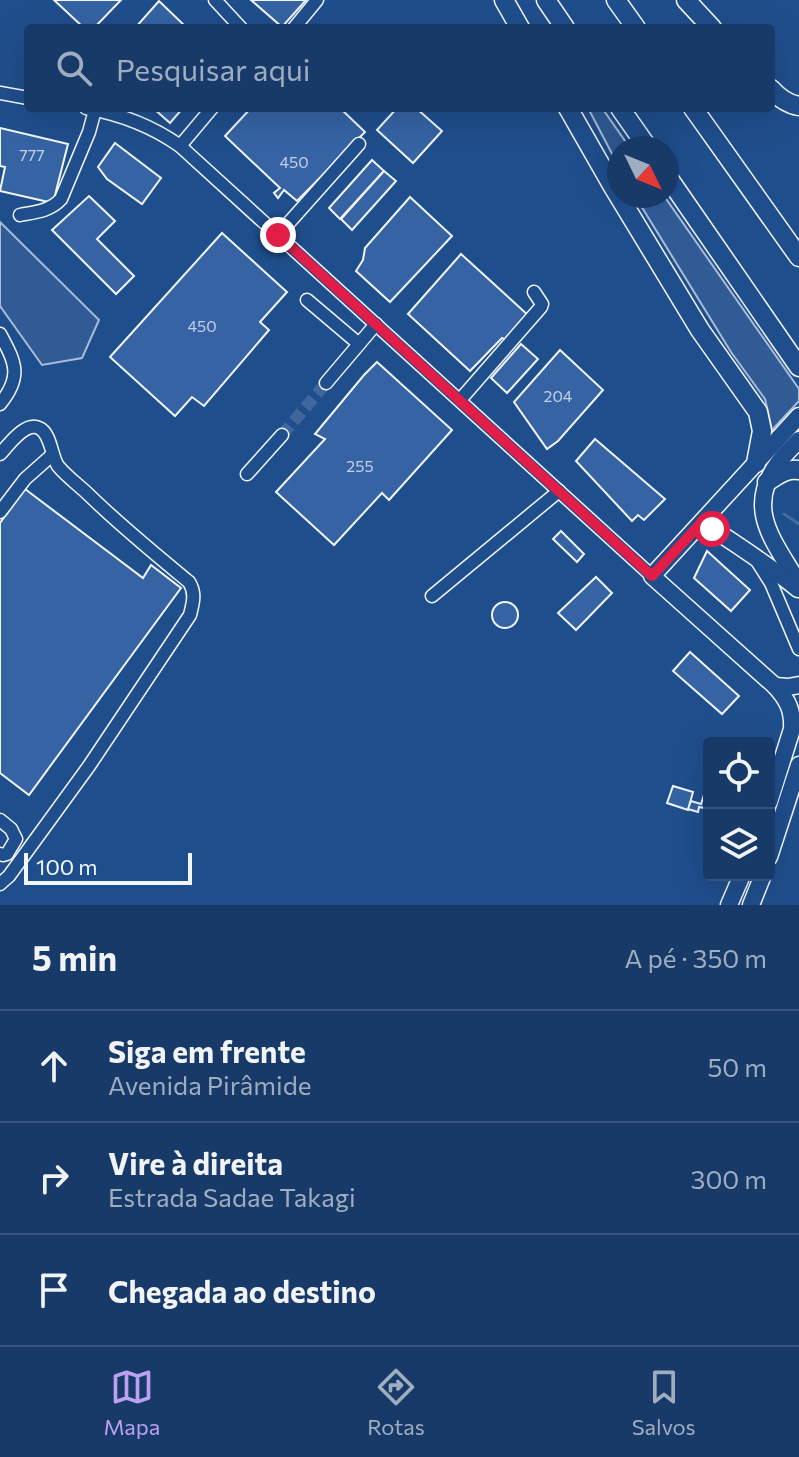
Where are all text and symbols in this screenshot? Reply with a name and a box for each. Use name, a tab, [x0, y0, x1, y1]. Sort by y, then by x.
search box	[24, 24, 775, 112]
icon: search	[52, 46, 96, 90]
text: Pesquisar aqui	[116, 50, 311, 87]
north arrow	[607, 136, 679, 208]
house number: 777	[19, 145, 45, 164]
house number: 450	[279, 152, 309, 171]
route end	[260, 217, 296, 253]
house number: 450	[187, 316, 217, 335]
house number: 204	[544, 386, 573, 405]
house number: 255	[346, 456, 374, 475]
route start	[694, 511, 730, 547]
map controls	[703, 737, 775, 881]
button: locate	[703, 737, 775, 809]
button: layers	[703, 809, 775, 881]
scale bar	[24, 849, 192, 885]
text: 100 m	[36, 853, 98, 880]
text: 5 min	[32, 936, 117, 978]
text: A pé · 350 m	[624, 942, 767, 973]
text: Siga em frente	[108, 1032, 306, 1069]
icon: ahead	[32, 1044, 76, 1088]
text: 50 m	[707, 1051, 767, 1082]
text: Avenida Pirâmide	[108, 1069, 311, 1100]
text: Vire à direita	[108, 1144, 283, 1181]
icon: right	[32, 1156, 76, 1200]
text: 300 m	[691, 1163, 767, 1194]
text: Estrada Sadae Takagi	[108, 1181, 356, 1212]
icon: arrive	[32, 1268, 76, 1312]
text: Chegada ao destino	[108, 1272, 376, 1309]
tab: Mapa	[103, 1365, 160, 1440]
tab: Rotas	[367, 1365, 425, 1440]
tab: Salvos	[632, 1365, 696, 1440]

